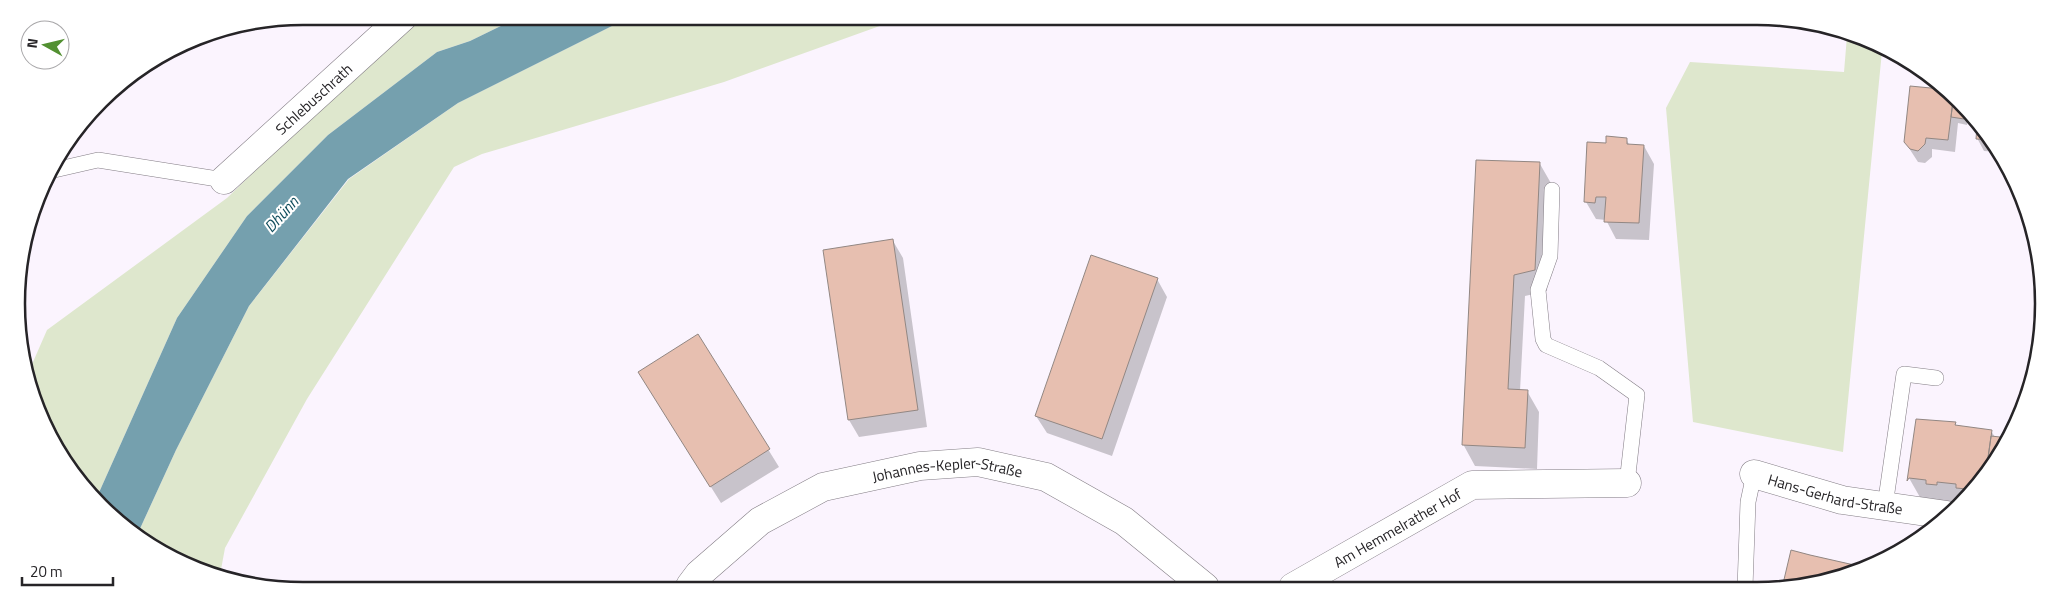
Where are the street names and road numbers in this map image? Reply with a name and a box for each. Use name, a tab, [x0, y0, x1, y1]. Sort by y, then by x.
street label: Schlebuschrath	[270, 57, 357, 140]
street label: Johannes-Kepler-Straße	[870, 450, 1025, 488]
street label: Hans-Gerhard-Straße	[1765, 467, 1904, 520]
street label: Am Hemmelrather Hof	[1329, 482, 1465, 573]

